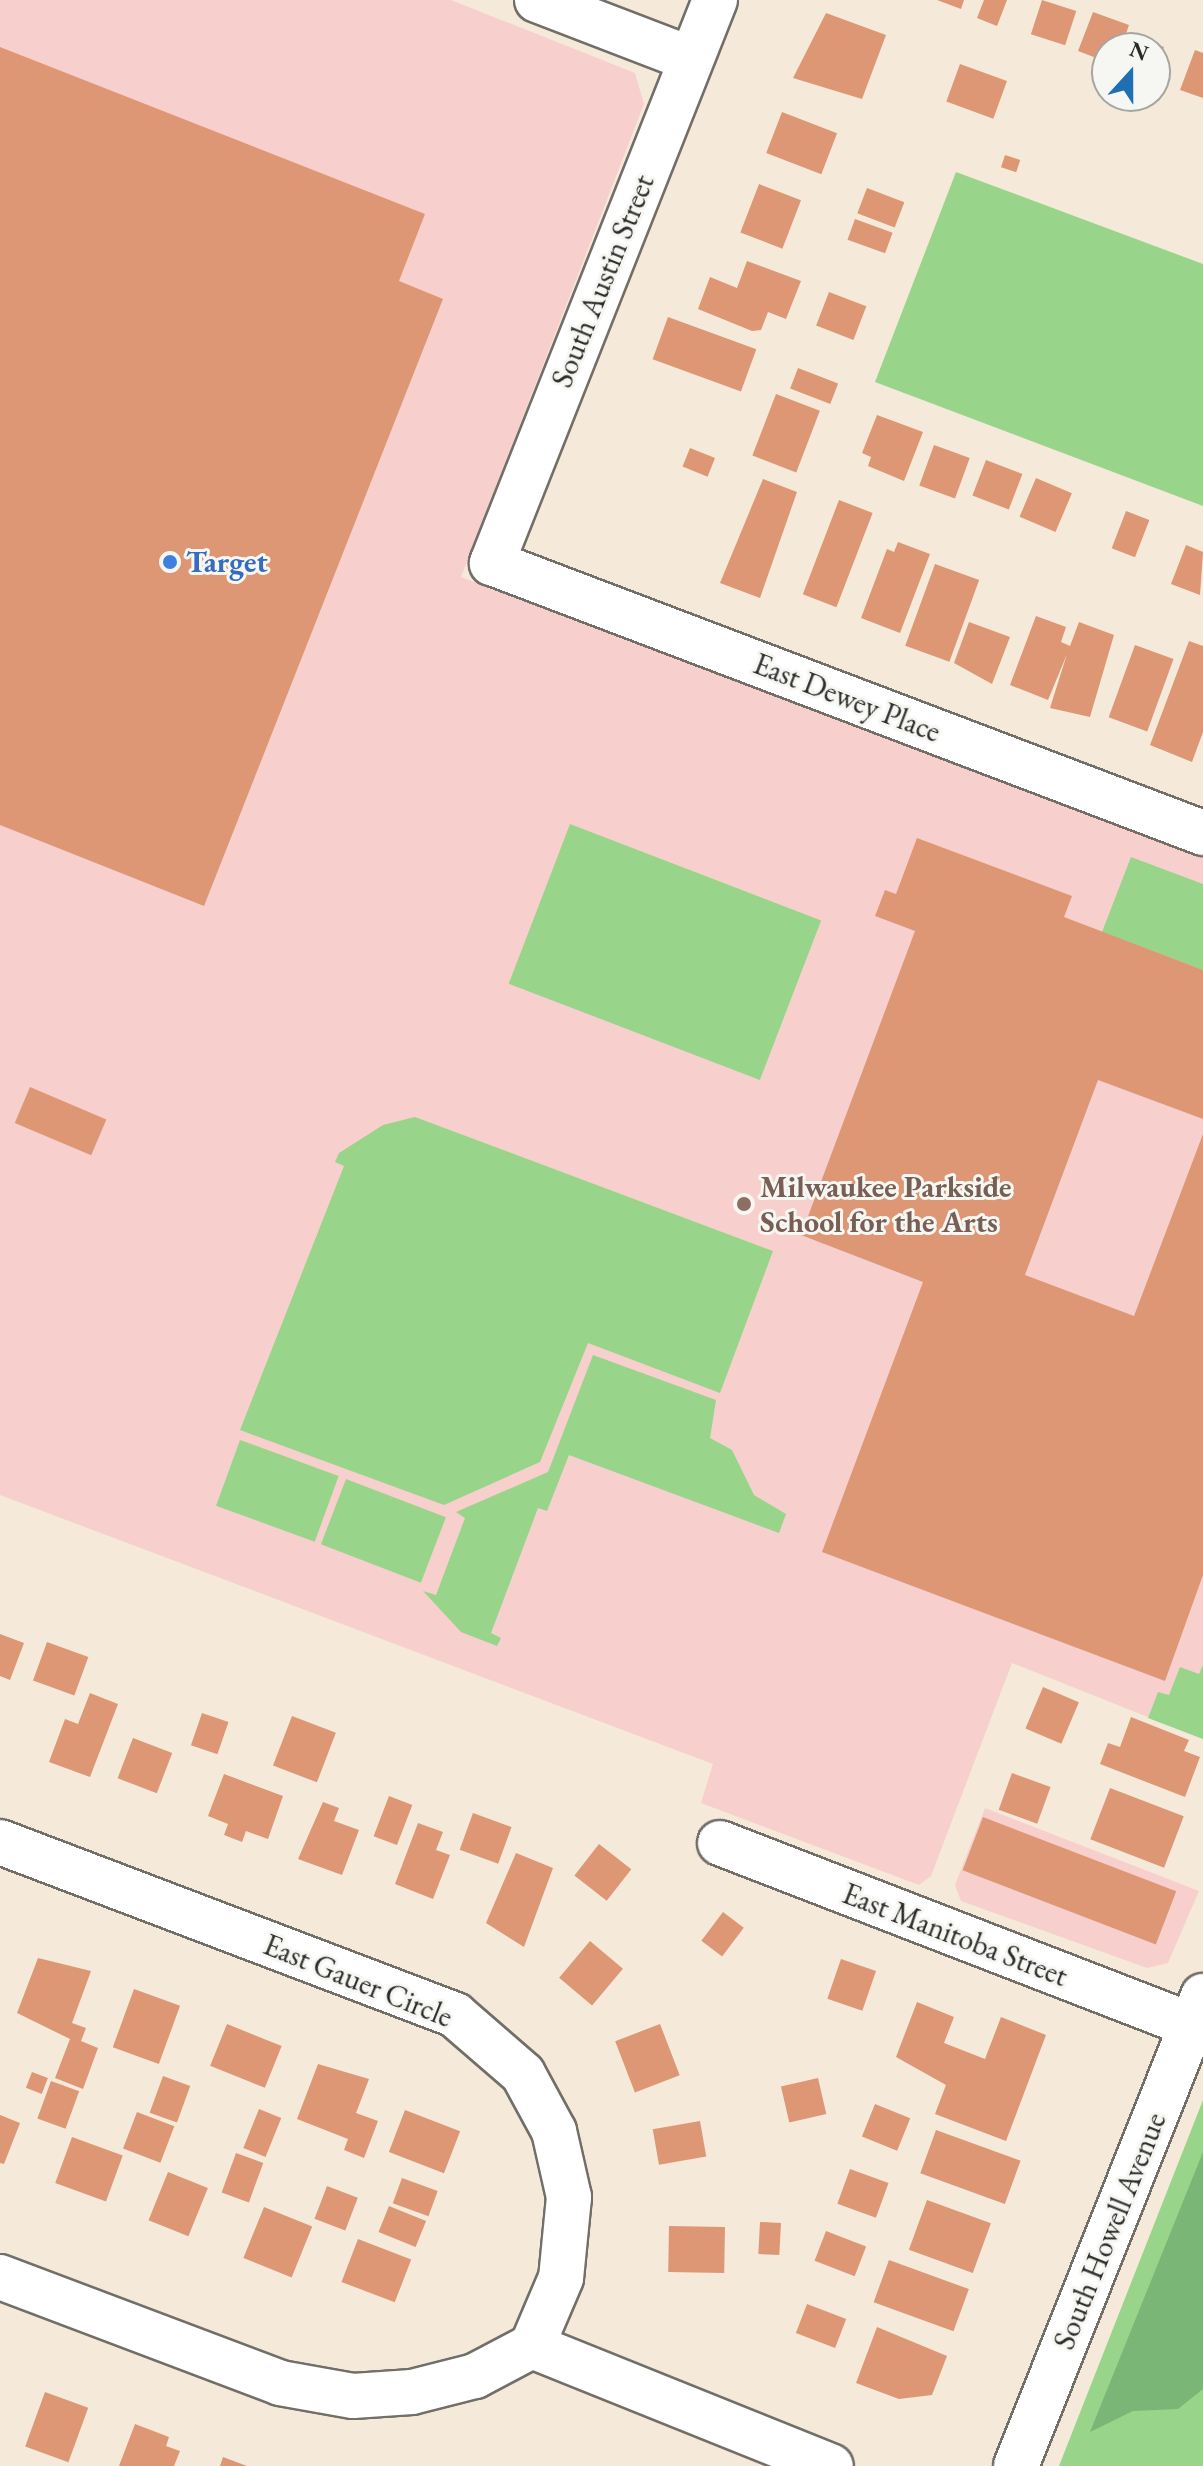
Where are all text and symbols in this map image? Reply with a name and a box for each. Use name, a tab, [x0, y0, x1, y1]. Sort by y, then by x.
north arrow	[1091, 32, 1171, 112]
text: N	[1126, 34, 1153, 68]
street label: South Austin Street	[544, 169, 662, 393]
place label: Target	[186, 544, 268, 580]
marker: Target	[161, 553, 179, 571]
street label: East Dewey Place	[748, 646, 946, 750]
place label: Milwaukee Parkside School for the Arts	[760, 1169, 1011, 1240]
marker: Milwaukee Parkside School for the Arts	[735, 1195, 753, 1213]
street label: East Manitoba Street	[838, 1876, 1072, 1994]
street label: East Gauer Circle	[258, 1927, 458, 2035]
street label: South Howell Avenue	[1046, 2107, 1174, 2355]

